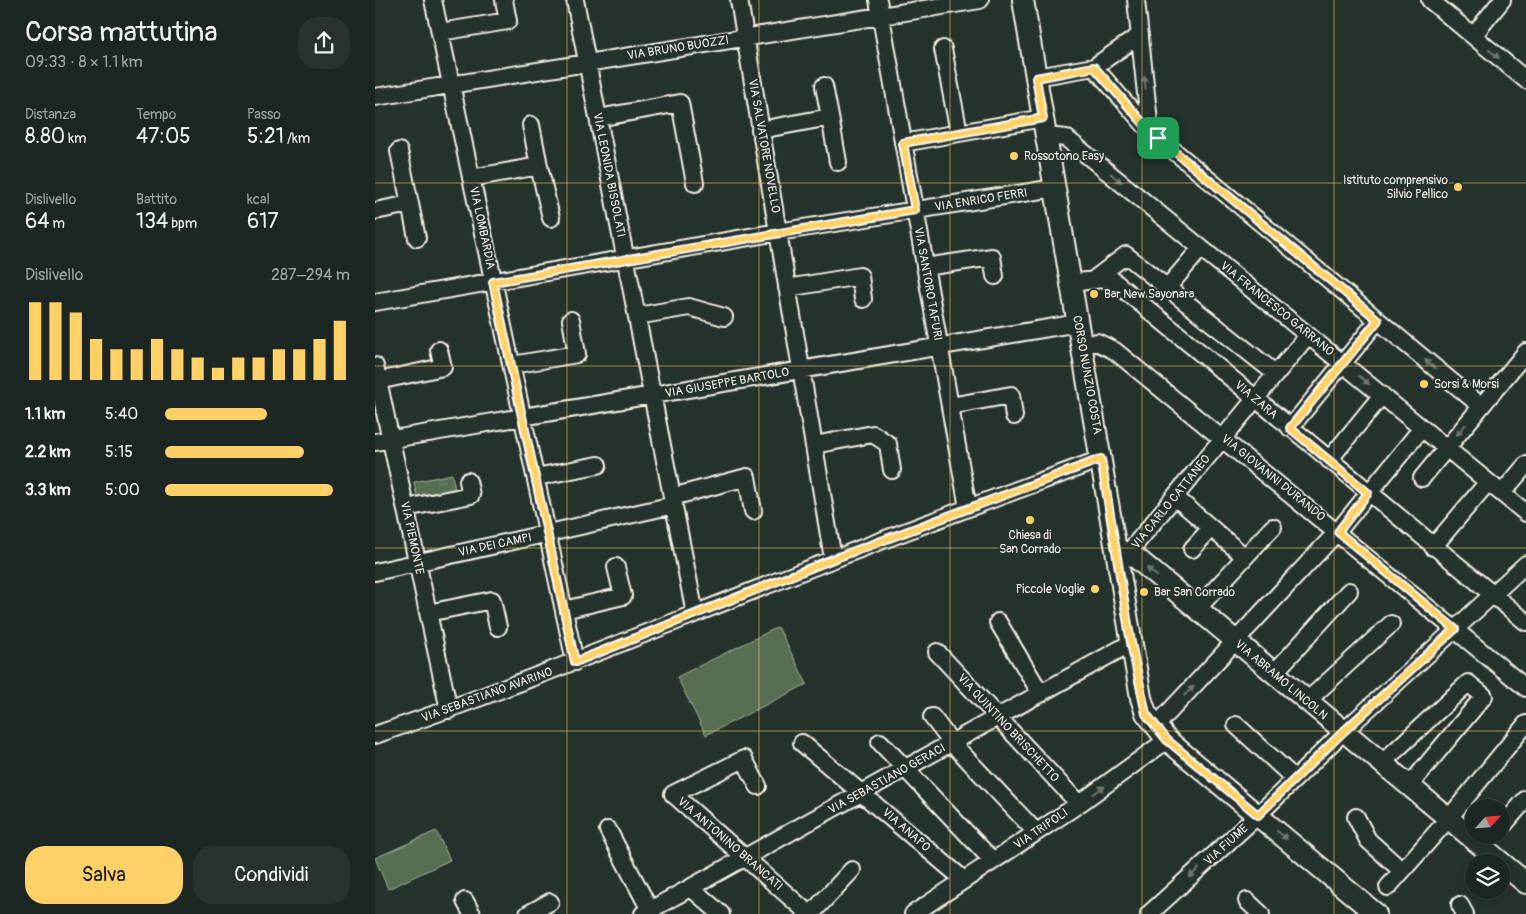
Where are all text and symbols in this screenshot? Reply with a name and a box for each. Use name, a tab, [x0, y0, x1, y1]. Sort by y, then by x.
text: Corsa mattutina	[25, 15, 217, 50]
button: share	[298, 17, 350, 69]
street label: VIA BRUNO BUOZZI	[626, 33, 730, 63]
one-way arrow	[1487, 48, 1500, 59]
text: 09:33 · 8 × 1.1 km	[25, 52, 143, 72]
one-way arrow	[1141, 75, 1149, 91]
street label: VIA SALVATORE NOVELLO	[745, 78, 783, 215]
text: Distanza	[25, 106, 76, 123]
text: Tempo	[136, 106, 176, 123]
text: Passo	[247, 106, 281, 123]
street label: VIA LEONIDA BISSOLATI	[590, 112, 628, 238]
pin	[1137, 117, 1179, 159]
text: 8.80	[25, 123, 65, 150]
text: 47:05	[136, 123, 191, 150]
text: 5:21	[247, 123, 284, 150]
icon: arrive	[1144, 124, 1172, 152]
text: km	[65, 130, 86, 147]
text: /km	[284, 130, 310, 147]
place label: Rossotono Easy	[1024, 149, 1104, 164]
marker: Rossotono Easy	[1008, 150, 1020, 162]
one-way arrow	[1109, 173, 1122, 184]
place label: Istituto comprensivo Silvio Pellico	[1343, 173, 1449, 202]
marker: Istituto comprensivo Silvio Pellico	[1452, 181, 1464, 193]
street label: VIA LOMBARDIA	[466, 185, 498, 271]
street label: VIA ENRICO FERRI	[934, 185, 1028, 215]
text: Dislivello	[25, 191, 76, 208]
text: Battito	[136, 191, 177, 208]
text: kcal	[247, 191, 270, 208]
text: 64	[25, 208, 49, 235]
text: 134	[136, 208, 168, 235]
text: 617	[247, 208, 279, 235]
text: m	[49, 215, 65, 232]
text: bpm	[168, 215, 197, 232]
street label: VIA SANTORO TAFURI	[911, 226, 945, 342]
street label: VIA FRANCESCO GARRANO	[1217, 258, 1337, 360]
text: Dislivello	[25, 265, 83, 285]
text: 287–294 m	[271, 265, 350, 285]
place label: Bar New Sayonara	[1104, 287, 1195, 302]
marker: Bar New Sayonara	[1088, 288, 1100, 300]
street label: CORSO NUNZIO COSTA	[1069, 314, 1105, 436]
one-way arrow	[1424, 358, 1437, 369]
street label: VIA GIUSEPPE BARTOLO	[664, 365, 791, 401]
one-way arrow	[1357, 375, 1370, 386]
place label: Sorsi & Morsi	[1434, 377, 1499, 392]
street label: VIA ZARA	[1231, 378, 1281, 422]
marker: Sorsi & Morsi	[1418, 378, 1430, 390]
text: 1.1 km	[25, 404, 65, 424]
text: 5:40	[105, 404, 138, 424]
one-way arrow	[1456, 423, 1467, 436]
street label: VIA GIOVANNI DURANDO	[1218, 431, 1328, 525]
text: 2.2 km	[25, 442, 71, 462]
text: 5:15	[105, 442, 133, 462]
street label: VIA CARLO CATTANEO	[1128, 452, 1214, 552]
text: 3.3 km	[25, 480, 71, 500]
text: 5:00	[105, 480, 140, 500]
street label: VIA PIEMONTE	[397, 500, 427, 576]
marker: Chiesa di San Corrado	[1024, 514, 1036, 526]
place label: Chiesa di San Corrado	[999, 528, 1061, 557]
street label: VIA DEI CAMPI	[457, 530, 533, 560]
one-way arrow	[1146, 566, 1159, 577]
place label: Piccole Voglie	[1016, 582, 1085, 597]
marker: Piccole Voglie	[1089, 583, 1101, 595]
place label: Bar San Corrado	[1154, 585, 1236, 600]
marker: Bar San Corrado	[1138, 586, 1150, 598]
street label: VIA ABRAMO LINCOLN	[1232, 637, 1330, 723]
street label: VIA SEBASTIANO AVARINO	[419, 664, 555, 726]
street label: VIA QUINTINO BRISCHETTO	[954, 671, 1062, 785]
one-way arrow	[1183, 686, 1195, 698]
street label: VIA SEBASTIANO GERACI	[826, 741, 948, 817]
one-way arrow	[1092, 785, 1106, 795]
street label: VIA ANTONINO BRANCATI	[674, 794, 786, 894]
north arrow	[1465, 799, 1510, 844]
map controls	[1465, 799, 1510, 899]
street label: VIA ANAPO	[879, 805, 933, 855]
street label: VIA TRIPOLI	[1011, 805, 1071, 853]
street label: VIA FIUME	[1201, 821, 1251, 869]
one-way arrow	[1275, 829, 1288, 840]
button: Salva	[25, 846, 183, 904]
button: Condividi	[193, 846, 350, 904]
button: layers	[1465, 854, 1510, 899]
one-way arrow	[1189, 867, 1201, 879]

